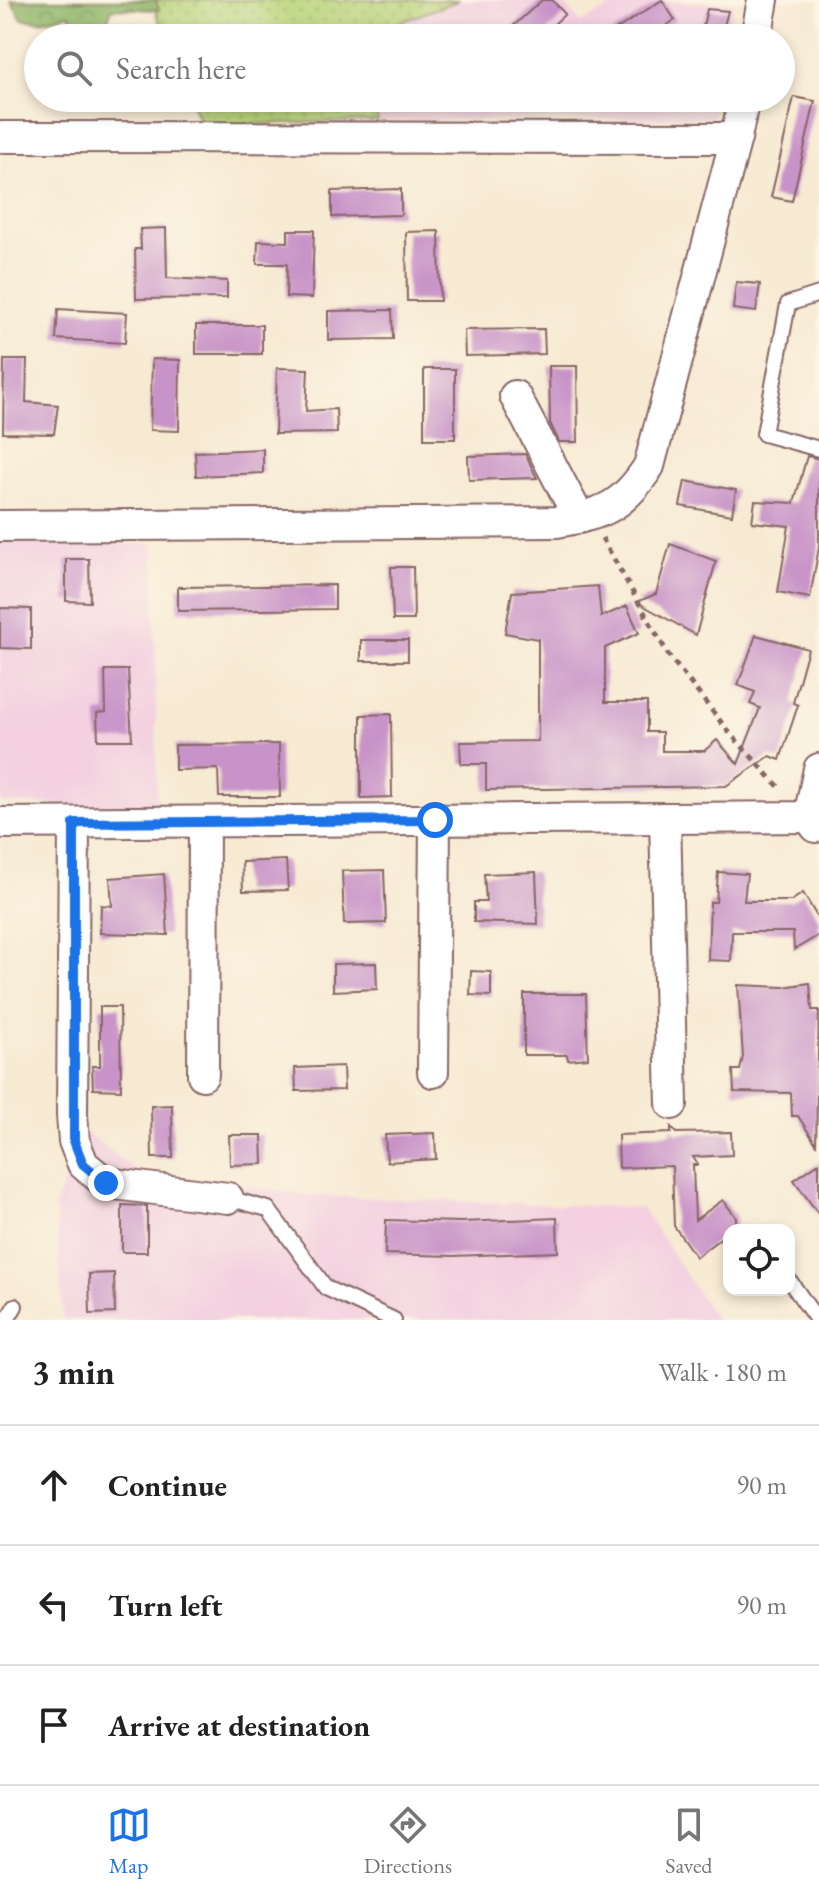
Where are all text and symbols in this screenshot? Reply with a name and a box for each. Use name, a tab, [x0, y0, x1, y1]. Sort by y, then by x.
search box	[24, 24, 795, 112]
icon: search	[52, 46, 96, 90]
text: Search here	[116, 49, 246, 88]
route start	[417, 802, 453, 838]
route end	[88, 1165, 124, 1201]
map controls	[723, 1224, 795, 1296]
button: locate	[723, 1224, 795, 1296]
text: 3 min	[32, 1350, 115, 1394]
text: Walk · 180 m	[659, 1355, 787, 1389]
icon: ahead	[32, 1463, 76, 1507]
text: Continue	[108, 1466, 227, 1505]
text: 90 m	[737, 1468, 787, 1502]
icon: left	[32, 1583, 76, 1627]
text: Turn left	[108, 1586, 222, 1625]
text: 90 m	[737, 1588, 787, 1622]
icon: arrive	[32, 1703, 76, 1747]
text: Arrive at destination	[108, 1706, 370, 1745]
tab: Map	[107, 1803, 151, 1880]
tab: Directions	[364, 1803, 452, 1880]
tab: Saved	[665, 1803, 712, 1880]

